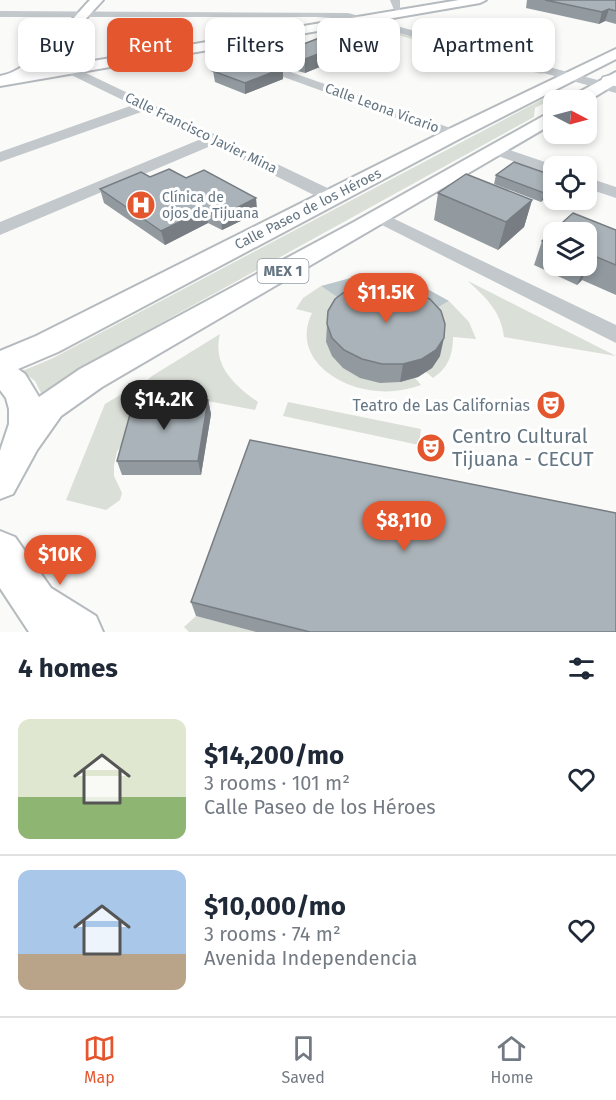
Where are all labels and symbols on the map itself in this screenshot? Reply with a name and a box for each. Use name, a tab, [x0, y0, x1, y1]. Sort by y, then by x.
street label: Calle Leona Vicario	[323, 79, 441, 137]
street label: Calle Francisco Javier Mina	[122, 89, 280, 177]
north arrow	[543, 90, 597, 144]
street label: Calle Paseo de los Héroes	[232, 164, 385, 253]
hospital icon: Clínica de ojos de Tijuana	[125, 189, 157, 221]
place label: Clínica de ojos de Tijuana	[162, 189, 259, 222]
road number: MEX 1	[258, 259, 308, 283]
pin: $11.5K	[337, 273, 435, 324]
pin: $14.2K	[115, 380, 213, 431]
theatre icon: Teatro de Las Californias	[535, 389, 567, 421]
place label: Teatro de Las Californias	[353, 396, 530, 415]
place label: Centro Cultural Tijuana - CECUT	[452, 424, 594, 471]
theatre icon: Centro Cultural Tijuana - CECUT	[415, 432, 447, 464]
pin: $8,110	[355, 501, 453, 552]
pin: $10K	[24, 535, 96, 586]

